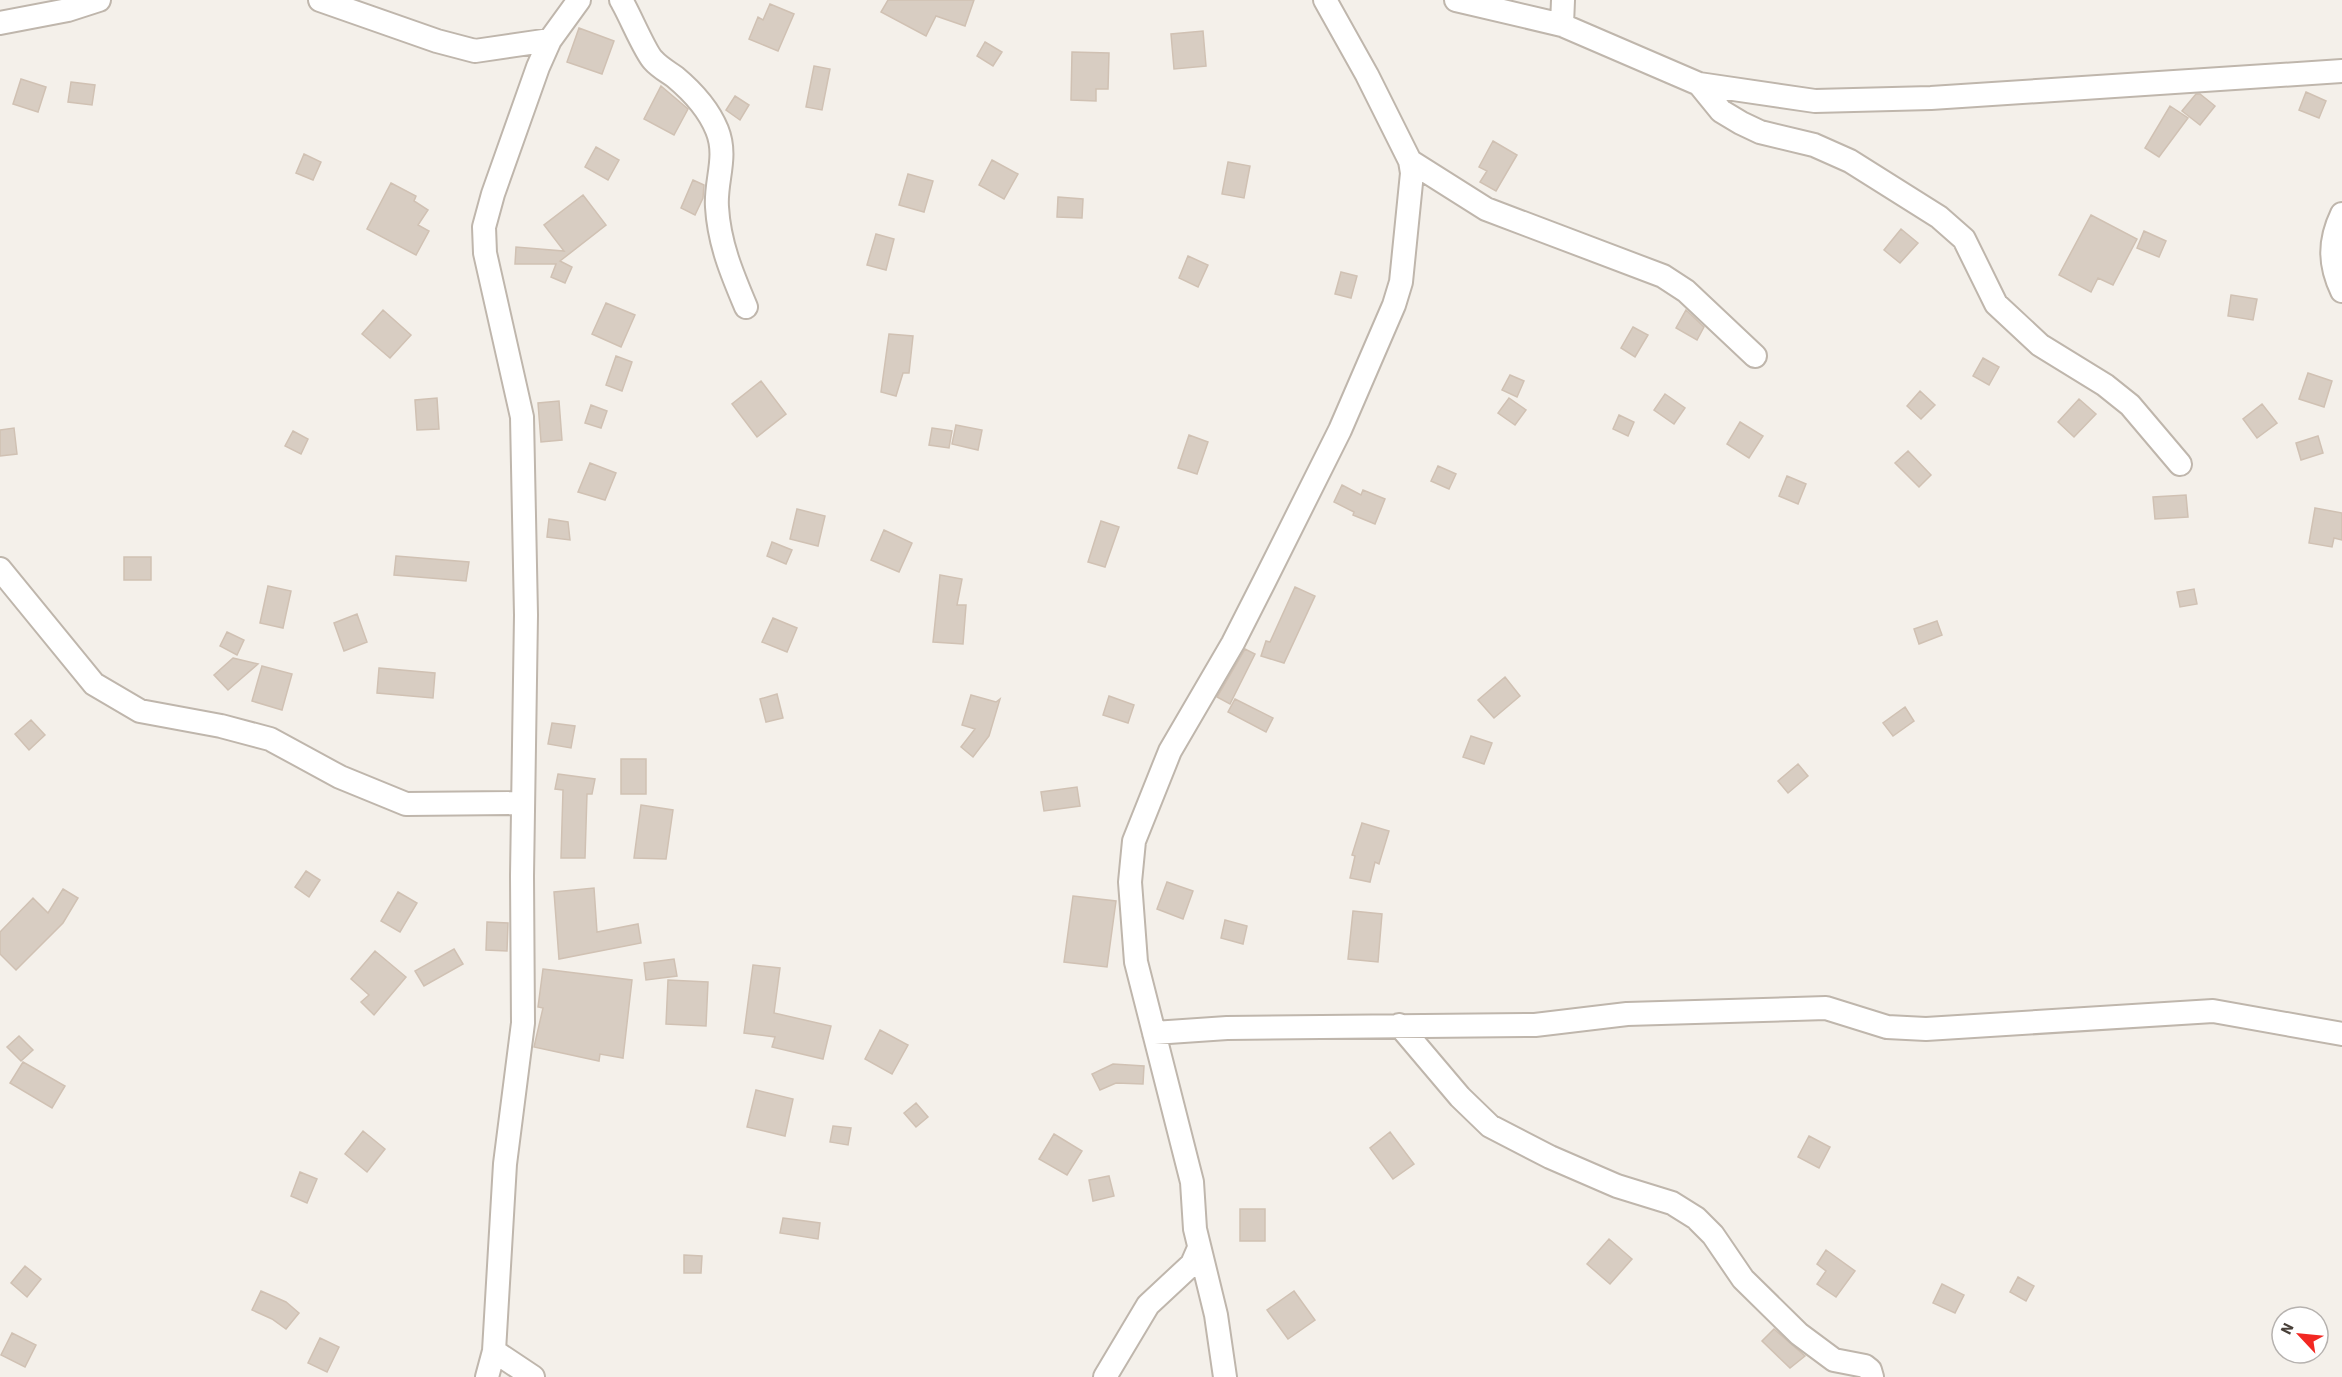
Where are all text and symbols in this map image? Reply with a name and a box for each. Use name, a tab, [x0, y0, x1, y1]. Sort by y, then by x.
north arrow	[2270, 1305, 2330, 1365]
text: N	[2275, 1319, 2300, 1338]

